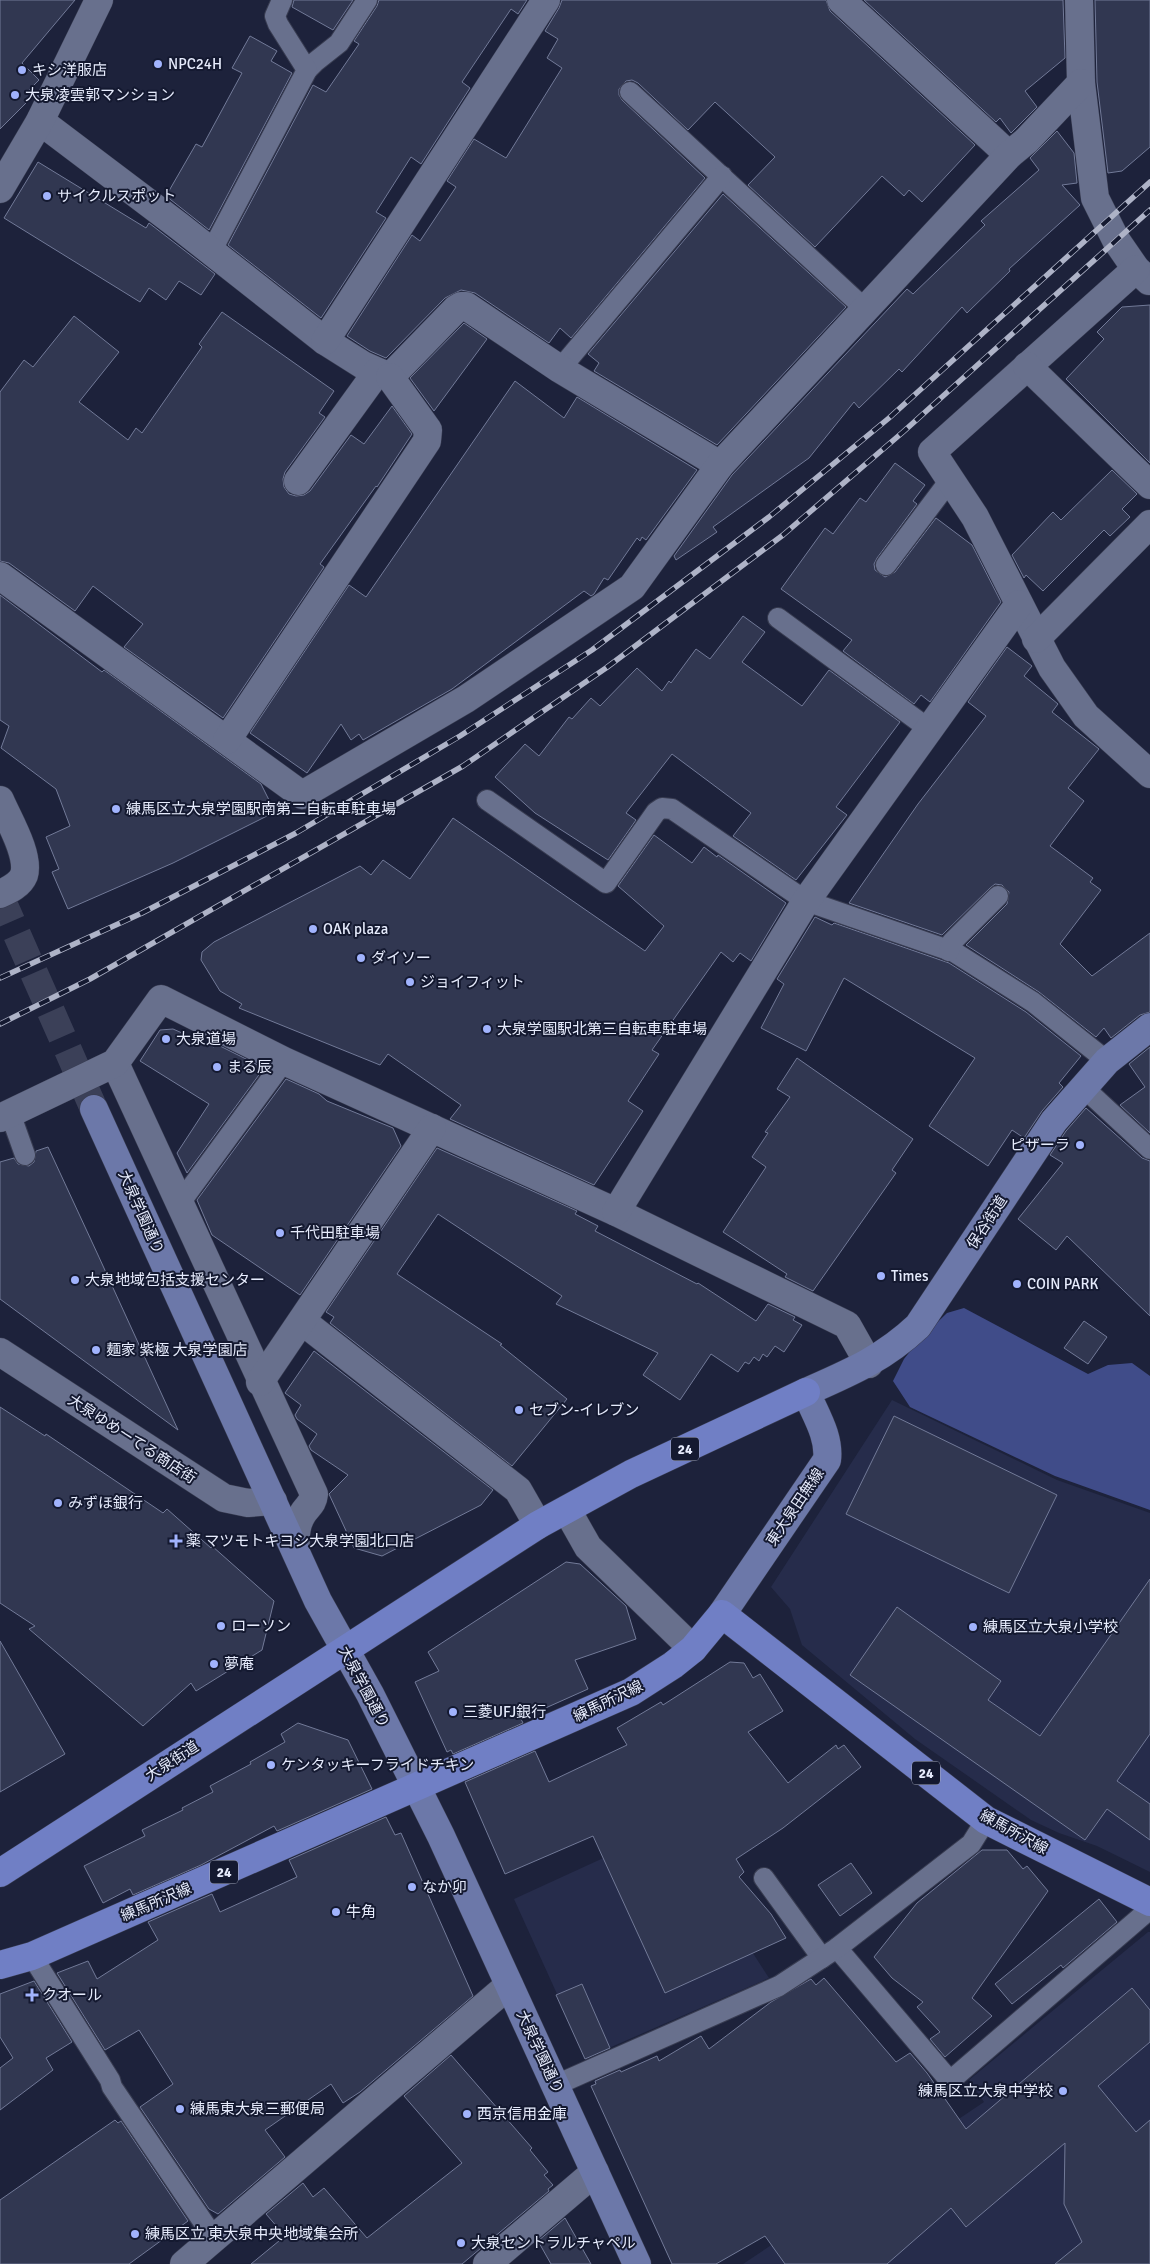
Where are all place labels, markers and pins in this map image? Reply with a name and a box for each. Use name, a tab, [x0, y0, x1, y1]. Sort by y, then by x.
place label: NPC24H	[168, 55, 222, 73]
marker: NPC24H	[152, 58, 164, 70]
place label: キシ洋服店	[32, 61, 107, 79]
marker: キシ洋服店	[16, 64, 28, 76]
place label: 大泉凌雲郭マンション	[25, 86, 175, 104]
marker: 大泉凌雲郭マンション	[9, 89, 21, 101]
place label: サイクルスポット	[57, 187, 176, 205]
marker: サイクルスポット	[41, 190, 53, 202]
place label: 練馬区立大泉学園駅南第二自転車駐車場	[126, 800, 396, 818]
marker: 練馬区立大泉学園駅南第二自転車駐車場	[110, 803, 122, 815]
place label: OAK plaza	[323, 920, 388, 938]
marker: OAK plaza	[307, 923, 319, 935]
place label: ダイソー	[371, 949, 431, 967]
marker: ダイソー	[355, 952, 367, 964]
place label: ジョイフィット	[420, 973, 525, 991]
marker: ジョイフィット	[404, 976, 416, 988]
place label: 大泉学園駅北第三自転車駐車場	[497, 1020, 707, 1038]
marker: 大泉学園駅北第三自転車駐車場	[481, 1023, 493, 1035]
place label: 大泉道場	[176, 1030, 236, 1048]
marker: 大泉道場	[160, 1033, 172, 1045]
place label: まる辰	[227, 1058, 272, 1076]
marker: まる辰	[211, 1061, 223, 1073]
place label: ピザーラ	[1010, 1136, 1070, 1154]
marker: ピザーラ	[1074, 1139, 1086, 1151]
place label: 千代田駐車場	[290, 1224, 380, 1242]
marker: 千代田駐車場	[274, 1227, 286, 1239]
place label: Times	[891, 1267, 929, 1285]
marker: Times	[875, 1270, 887, 1282]
place label: 大泉地域包括支援センター	[85, 1271, 265, 1289]
marker: 大泉地域包括支援センター	[69, 1274, 81, 1286]
place label: COIN PARK	[1027, 1275, 1098, 1293]
marker: COIN PARK	[1011, 1278, 1023, 1290]
place label: 麺家 紫極 大泉学園店	[106, 1341, 248, 1359]
marker: 麺家 紫極 大泉学園店	[90, 1344, 102, 1356]
place label: セブン-イレブン	[529, 1401, 639, 1419]
marker: セブン-イレブン	[513, 1404, 525, 1416]
place label: みずほ銀行	[68, 1494, 143, 1512]
marker: みずほ銀行	[52, 1497, 64, 1509]
place label: 薬 マツモトキヨシ大泉学園北口店	[186, 1532, 414, 1550]
marker: 薬 マツモトキヨシ大泉学園北口店	[170, 1535, 182, 1547]
place label: ローソン	[231, 1617, 291, 1635]
place label: 練馬区立大泉小学校	[983, 1618, 1118, 1636]
marker: ローソン	[215, 1620, 227, 1632]
marker: 練馬区立大泉小学校	[967, 1621, 979, 1633]
place label: 夢庵	[224, 1655, 254, 1673]
marker: 夢庵	[208, 1658, 220, 1670]
place label: 三菱UFJ銀行	[463, 1703, 546, 1721]
marker: 三菱UFJ銀行	[447, 1706, 459, 1718]
place label: ケンタッキーフライドチキン	[281, 1756, 474, 1774]
marker: ケンタッキーフライドチキン	[265, 1759, 277, 1771]
place label: なか卯	[422, 1878, 467, 1896]
marker: なか卯	[406, 1881, 418, 1893]
place label: 牛角	[346, 1903, 376, 1921]
marker: 牛角	[330, 1906, 342, 1918]
place label: クオール	[42, 1986, 102, 2004]
marker: クオール	[26, 1989, 38, 2001]
place label: 練馬区立大泉中学校	[918, 2082, 1053, 2100]
marker: 練馬区立大泉中学校	[1057, 2085, 1069, 2097]
place label: 練馬東大泉三郵便局	[190, 2100, 325, 2118]
marker: 練馬東大泉三郵便局	[174, 2103, 186, 2115]
place label: 西京信用金庫	[477, 2105, 567, 2123]
marker: 西京信用金庫	[461, 2108, 473, 2120]
place label: 練馬区立 東大泉中央地域集会所	[145, 2225, 358, 2243]
marker: 練馬区立 東大泉中央地域集会所	[129, 2228, 141, 2240]
place label: 大泉セントラルチャペル	[471, 2234, 636, 2252]
marker: 大泉セントラルチャペル	[455, 2237, 467, 2249]

